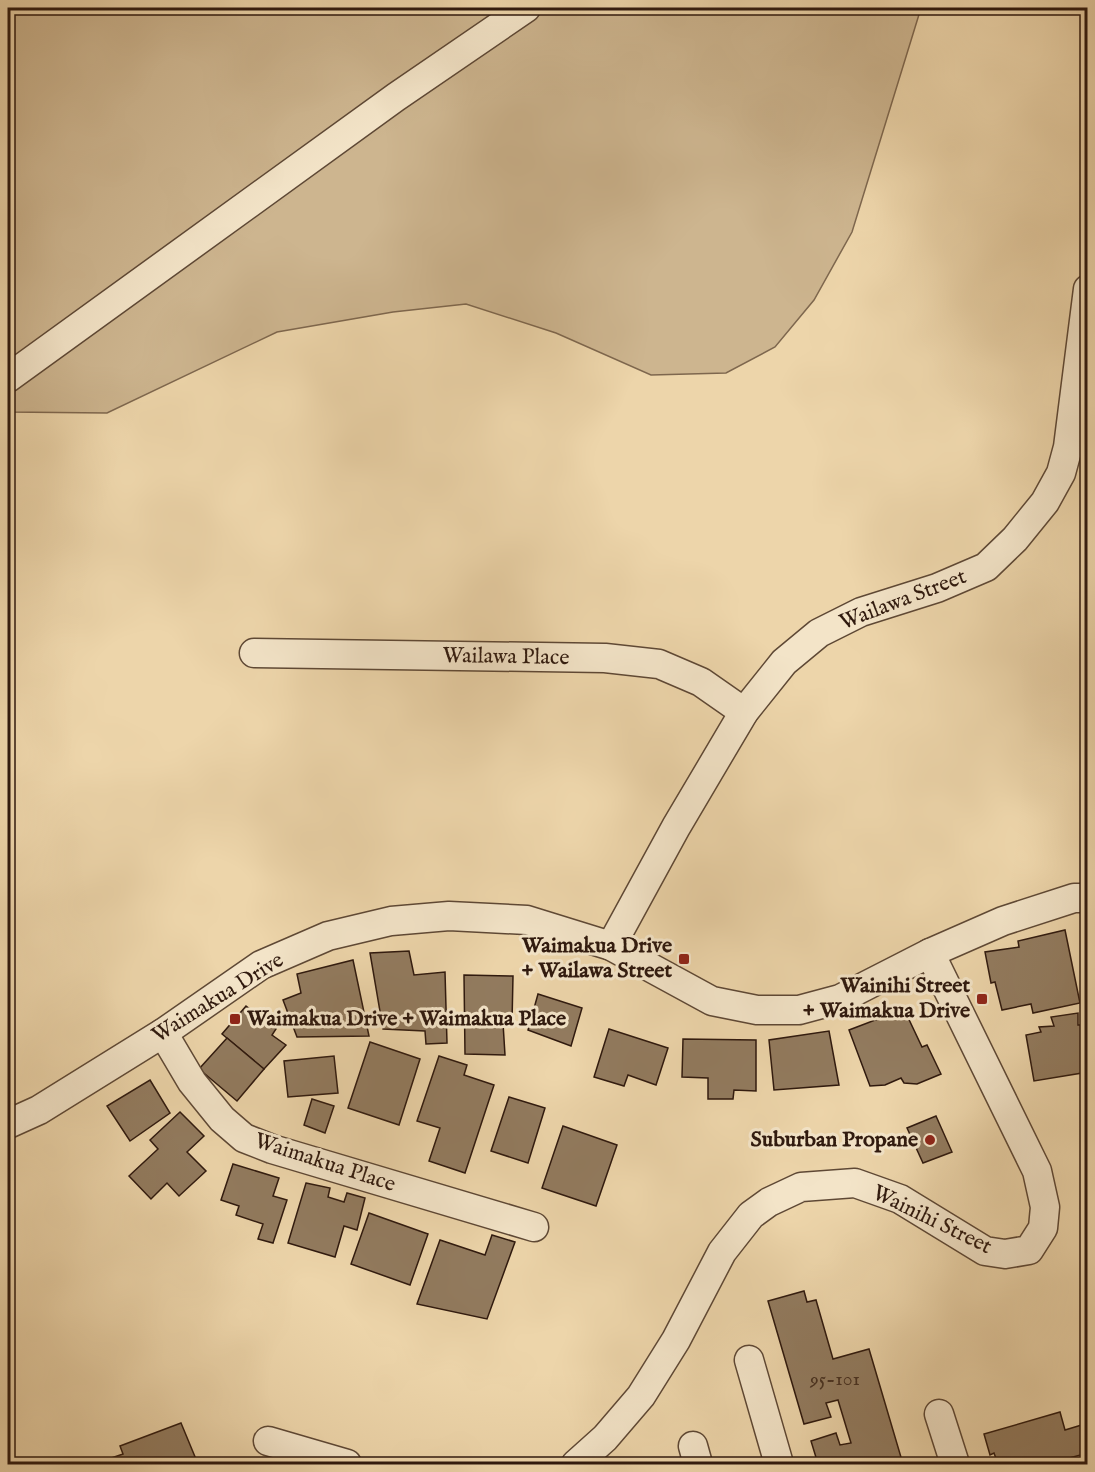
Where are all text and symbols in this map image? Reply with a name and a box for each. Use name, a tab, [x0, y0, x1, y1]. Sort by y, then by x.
street label: Wailawa Street	[836, 563, 971, 637]
street label: Wailawa Place	[442, 642, 570, 672]
place label: Waimakua Drive + Wailawa Street	[521, 932, 672, 985]
street label: Waimakua Drive	[147, 946, 289, 1050]
marker: Waimakua Drive + Wailawa Street	[677, 952, 691, 966]
place label: Wainihi Street + Waimakua Drive	[803, 972, 970, 1025]
marker: Wainihi Street + Waimakua Drive	[975, 992, 989, 1006]
place label: Waimakua Drive + Waimakua Place	[246, 1005, 566, 1033]
marker: Waimakua Drive + Waimakua Place	[228, 1012, 242, 1026]
place label: Suburban Propane	[750, 1126, 918, 1154]
street label: Waimakua Place	[251, 1127, 399, 1199]
marker: Suburban Propane	[923, 1133, 937, 1147]
street label: Wainihi Street	[868, 1179, 997, 1261]
house number: 95-101	[809, 1367, 860, 1392]

